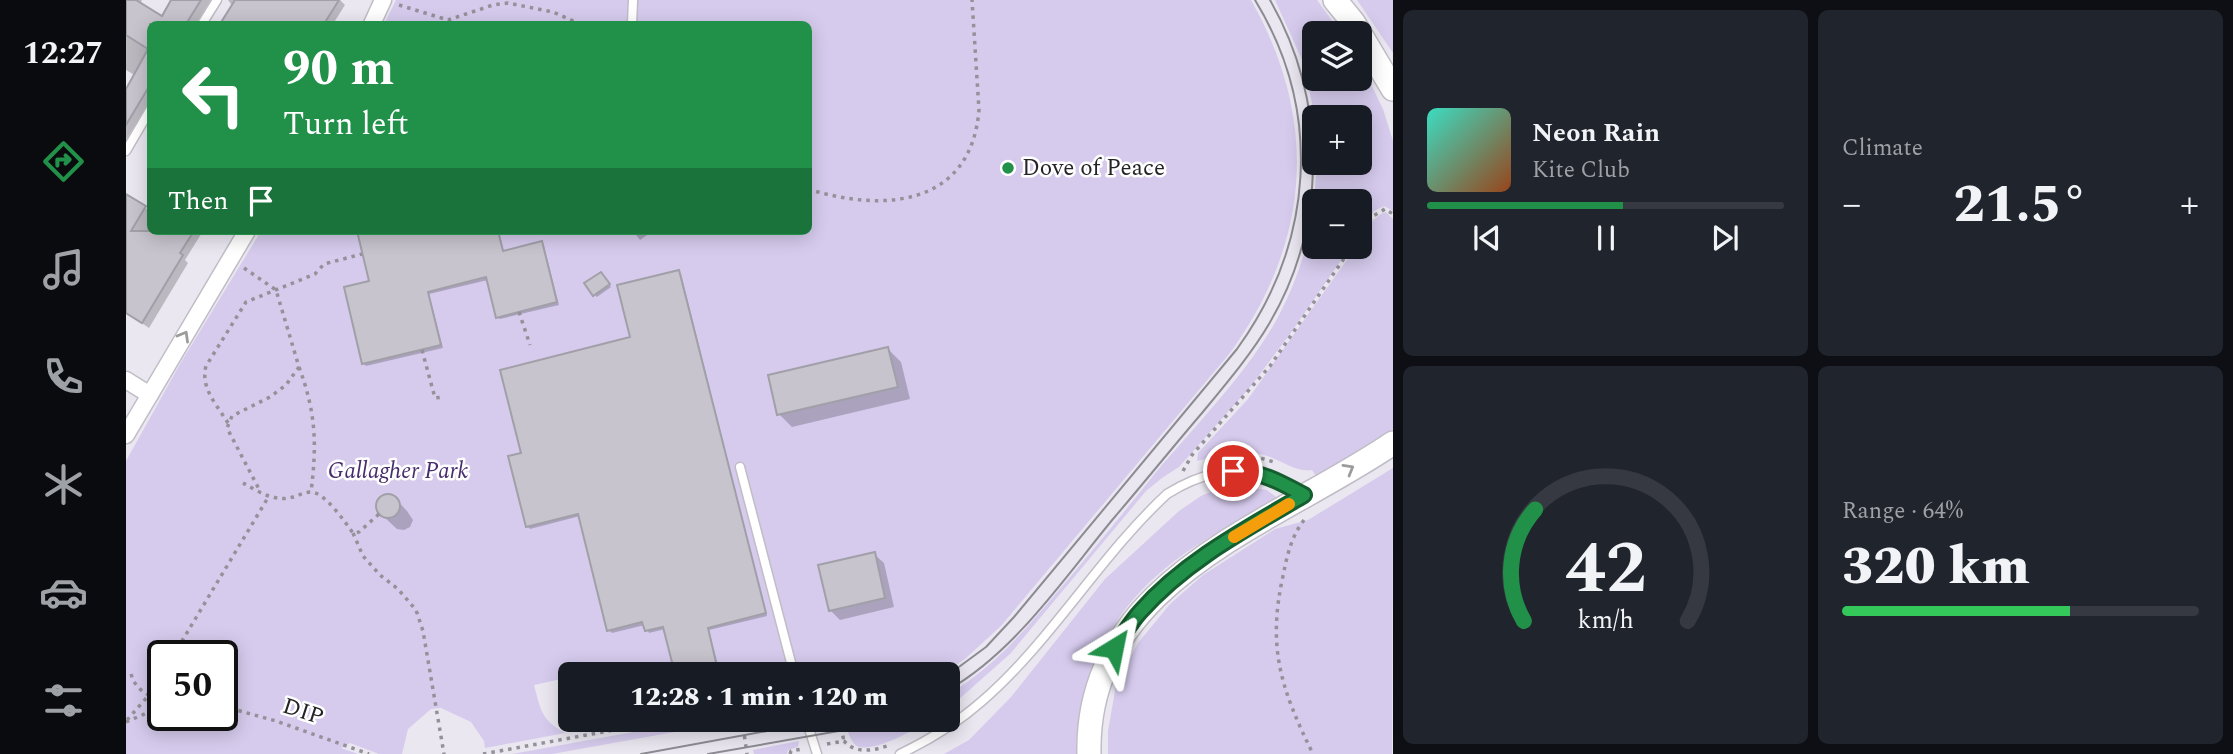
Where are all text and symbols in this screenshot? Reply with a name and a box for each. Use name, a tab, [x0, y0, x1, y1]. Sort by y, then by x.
map controls	[1302, 21, 1372, 259]
button: layers	[1302, 21, 1372, 91]
text: 12:27	[23, 29, 103, 78]
text: 90 m	[283, 32, 394, 107]
icon: left	[168, 49, 259, 140]
text: Turn left	[283, 100, 409, 149]
button: +	[1302, 105, 1372, 175]
text: Neon Rain	[1532, 113, 1660, 153]
text: Climate	[1842, 131, 1923, 166]
icon: directions	[39, 137, 88, 186]
place label: Dove of Peace	[1022, 151, 1165, 186]
text: Kite Club	[1532, 153, 1630, 188]
marker: Dove of Peace	[1000, 160, 1016, 176]
text: 21.5°	[1953, 166, 2088, 245]
text: −	[1842, 176, 1861, 234]
text: +	[2180, 176, 2199, 234]
text: Then	[168, 181, 228, 221]
icon: arrive	[242, 182, 280, 220]
button: −	[1302, 189, 1372, 259]
icon: previous	[1468, 219, 1506, 257]
icon: pause	[1587, 219, 1625, 257]
icon: next	[1706, 219, 1744, 257]
icon: music	[39, 245, 88, 294]
one-way arrow	[176, 331, 189, 344]
icon: phone	[39, 352, 88, 401]
pin	[1203, 441, 1263, 501]
icon: arrive	[1214, 452, 1252, 490]
park label: Gallagher Park	[328, 454, 469, 489]
icon: climate	[39, 460, 88, 509]
one-way arrow	[1341, 464, 1354, 477]
text: Range · 64%	[1842, 494, 1963, 529]
text: 42	[1565, 514, 1646, 625]
text: 320 km	[1842, 528, 2030, 607]
icon: car	[39, 568, 88, 617]
text: km/h	[1577, 602, 1634, 640]
position arrow	[1077, 611, 1151, 685]
speed limit sign: 50	[147, 640, 238, 731]
icon: filters	[39, 676, 88, 725]
text: 12:28 · 1 min · 120 m	[630, 677, 888, 717]
street label: DIP	[278, 689, 328, 735]

